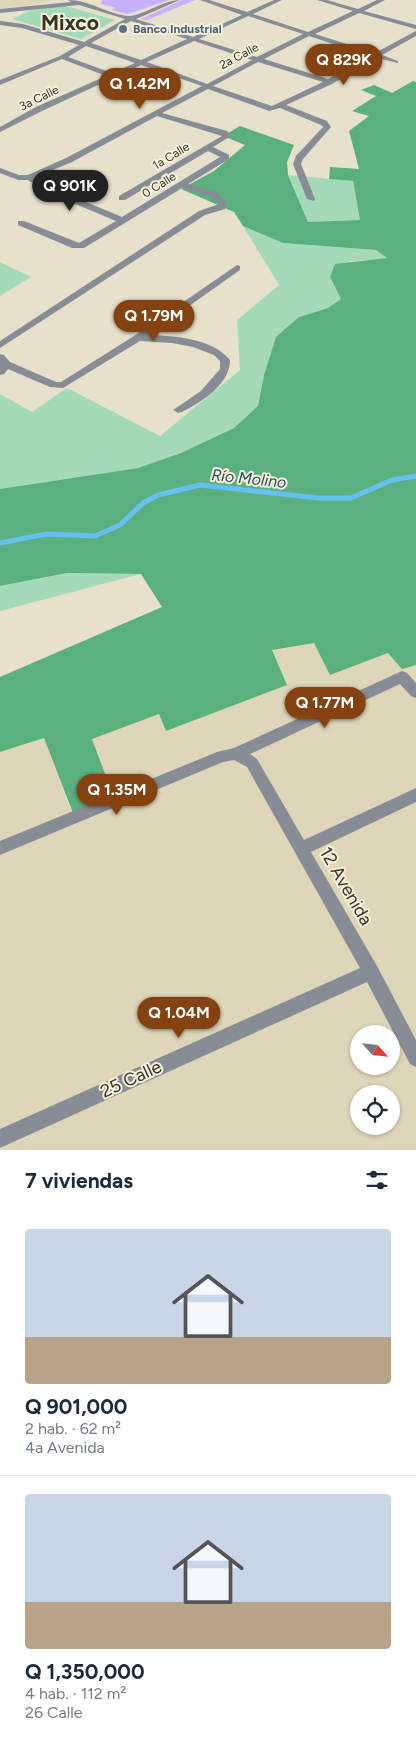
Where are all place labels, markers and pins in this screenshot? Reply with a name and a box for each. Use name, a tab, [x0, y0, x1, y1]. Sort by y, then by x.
place label: Banco Industrial	[133, 22, 222, 36]
marker: Banco Industrial	[117, 23, 129, 35]
pin: Q 829K	[303, 44, 385, 86]
pin: Q 1.42M	[94, 68, 186, 110]
pin: Q 901K	[29, 170, 111, 212]
pin: Q 1.79M	[108, 300, 200, 342]
pin: Q 1.77M	[279, 686, 371, 729]
pin: Q 1.35M	[71, 774, 163, 816]
pin: Q 1.04M	[133, 996, 225, 1039]

